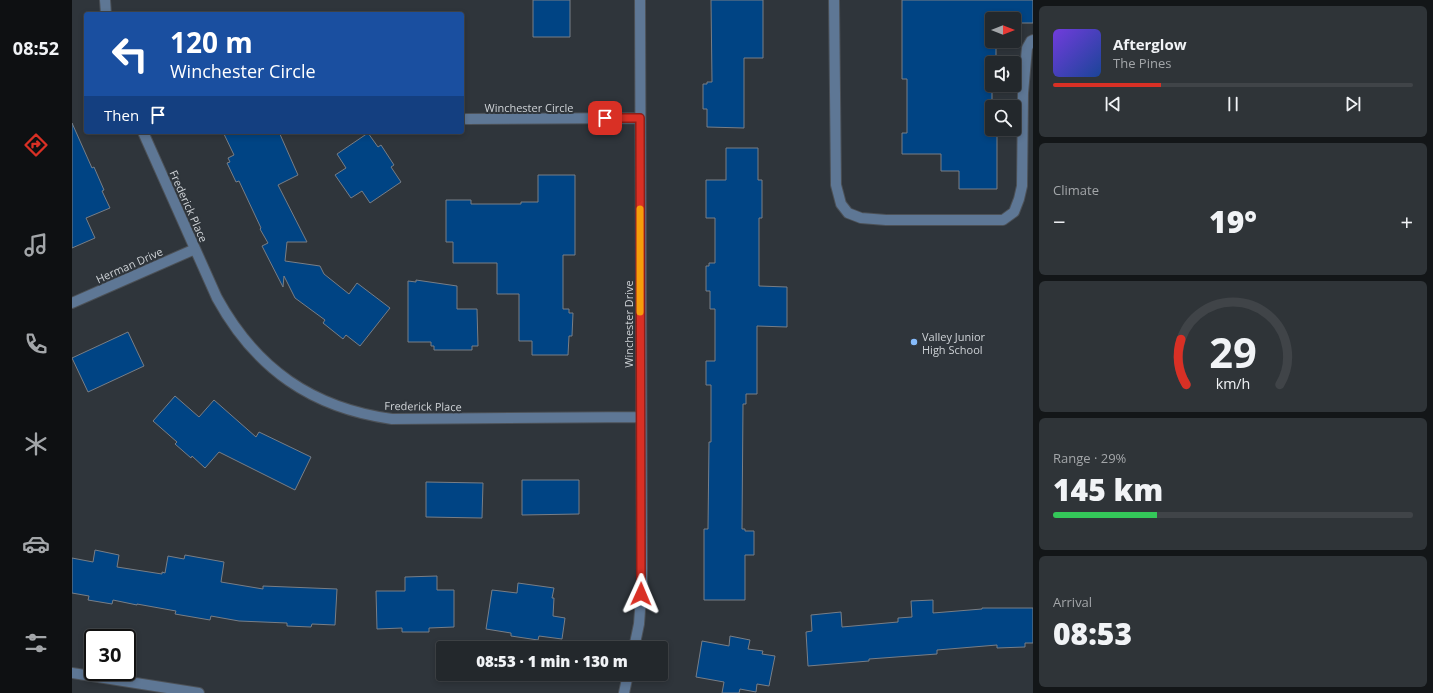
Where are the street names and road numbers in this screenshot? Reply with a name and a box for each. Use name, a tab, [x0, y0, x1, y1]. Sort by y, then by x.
street label: Winchester Circle	[485, 100, 574, 115]
street label: Frederick Place	[166, 168, 212, 244]
street label: Herman Drive	[93, 244, 165, 286]
street label: Winchester Drive	[621, 280, 636, 368]
street label: Frederick Place	[384, 398, 462, 414]

